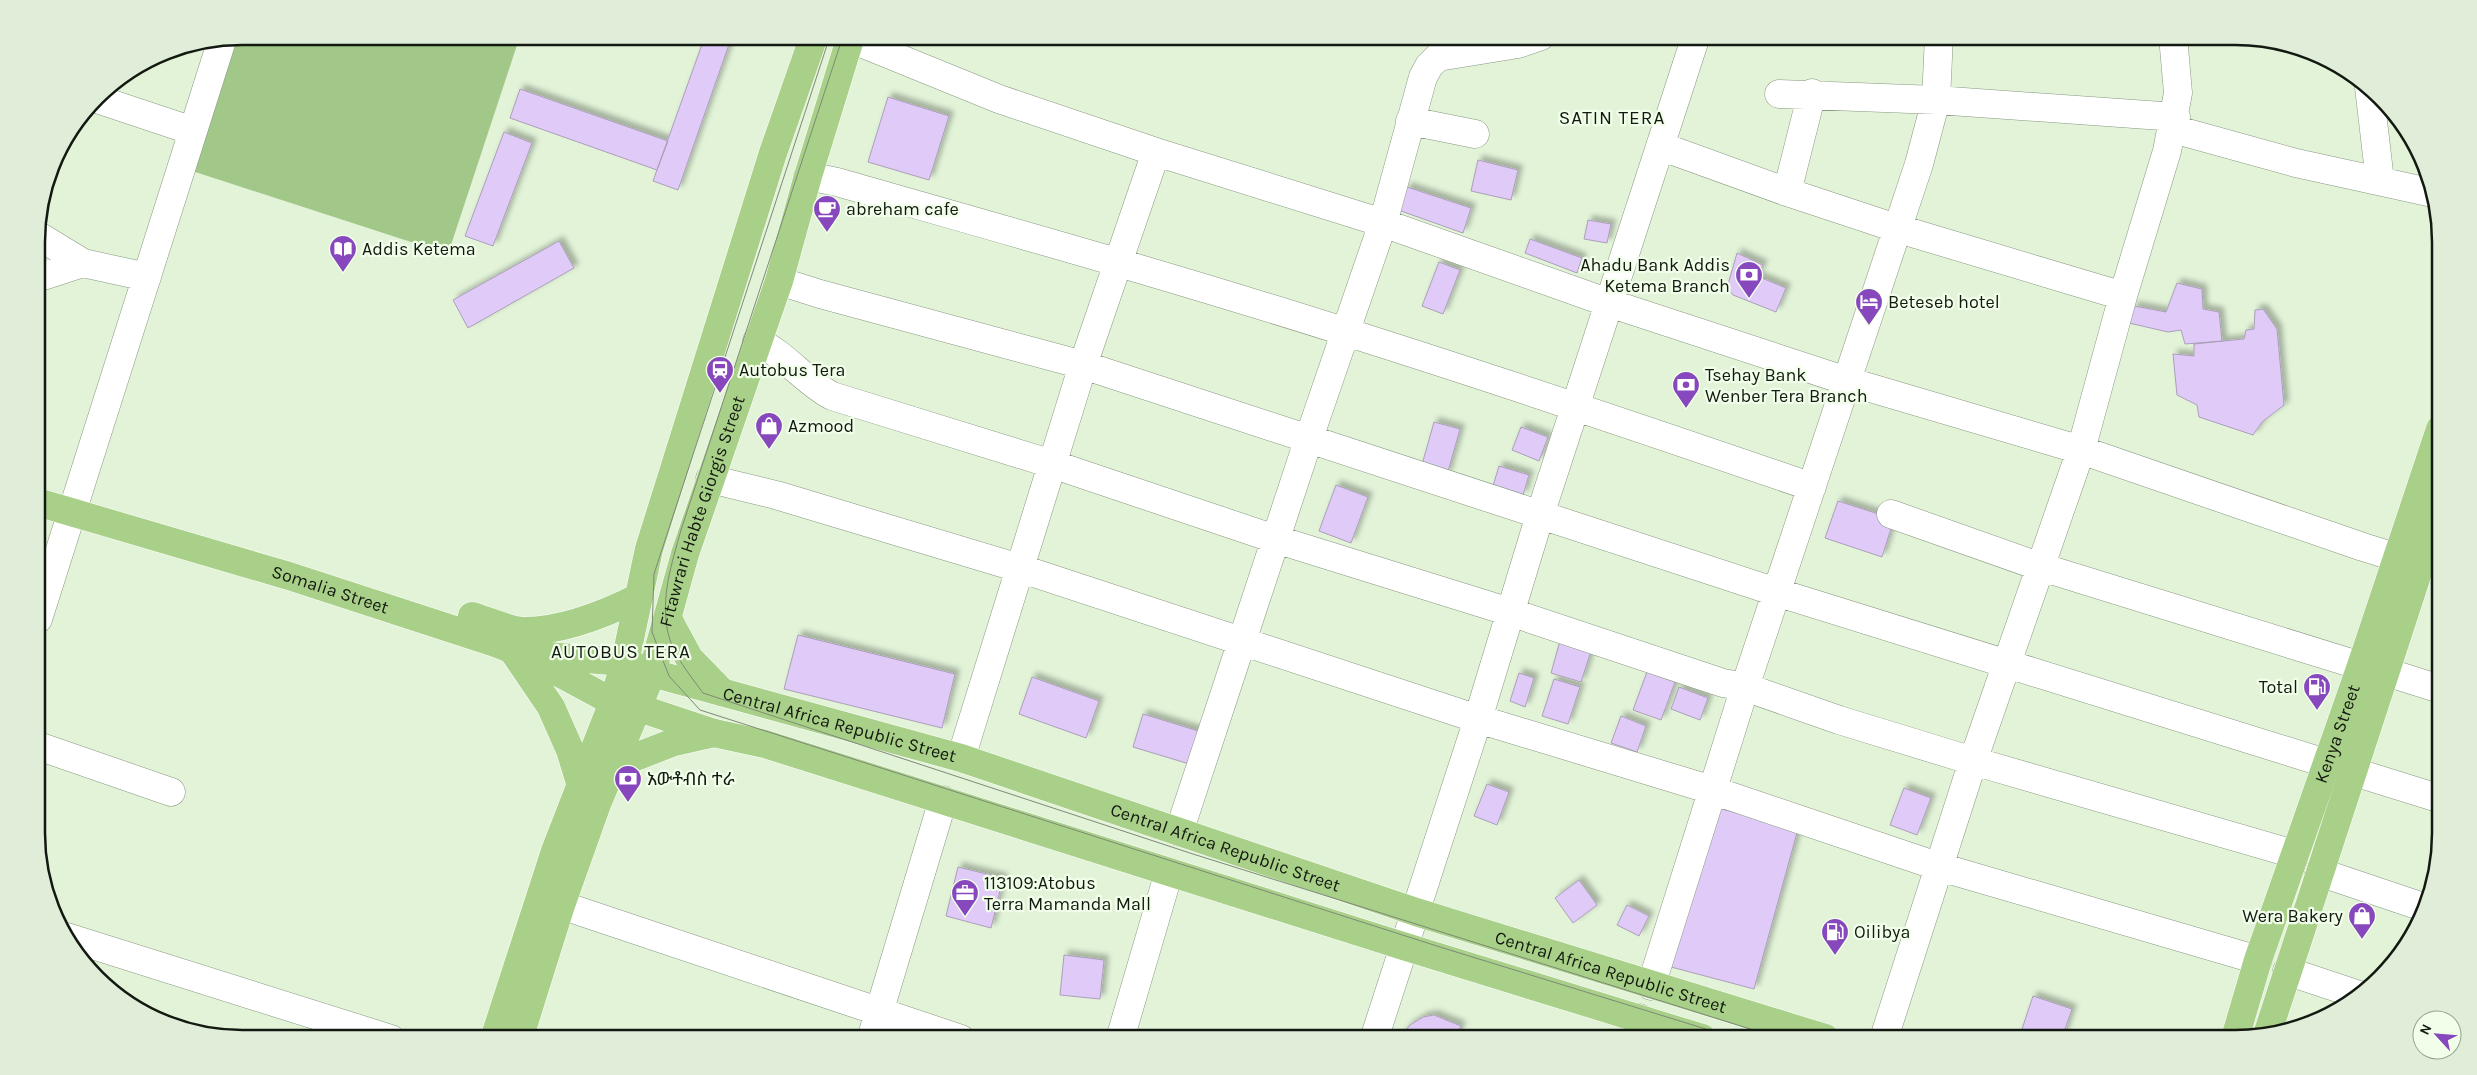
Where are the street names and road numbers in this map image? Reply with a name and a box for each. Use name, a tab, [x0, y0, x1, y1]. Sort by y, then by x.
street label: Fitawrari Habte Giorgis Street	[654, 393, 750, 629]
street label: Somalia Street	[269, 561, 392, 619]
street label: Kenya Street	[2310, 681, 2365, 786]
street label: Central Africa Republic Street	[720, 682, 959, 767]
street label: Central Africa Republic Street	[1108, 798, 1343, 897]
street label: Central Africa Republic Street	[1492, 926, 1729, 1018]

